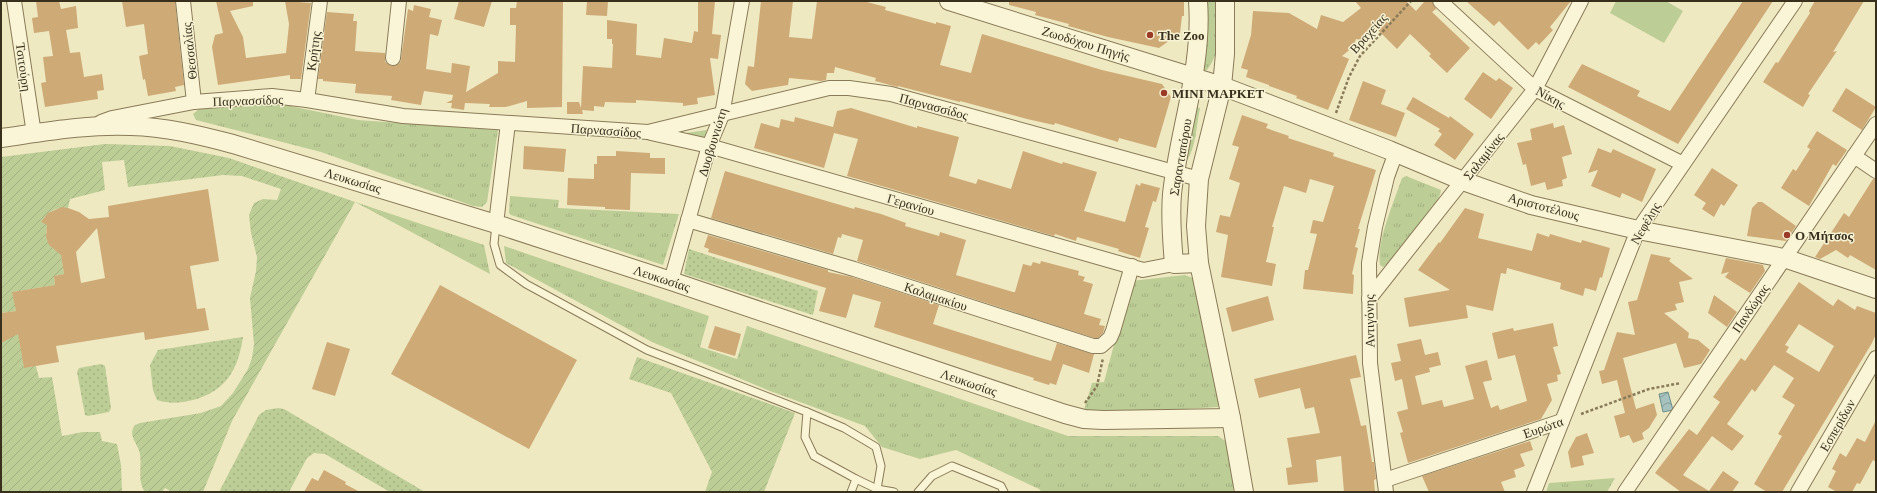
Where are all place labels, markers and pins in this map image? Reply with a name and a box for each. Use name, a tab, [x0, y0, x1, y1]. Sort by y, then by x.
place label: The Zoo	[1158, 28, 1205, 43]
marker: The Zoo	[1145, 30, 1155, 40]
place label: ΜΙΝΙ ΜΑΡΚΕΤ	[1172, 86, 1264, 101]
marker: ΜΙΝΙ ΜΑΡΚΕΤ	[1159, 88, 1169, 98]
place label: Ο Μήτσος	[1795, 228, 1854, 243]
marker: Ο Μήτσος	[1782, 230, 1792, 240]

